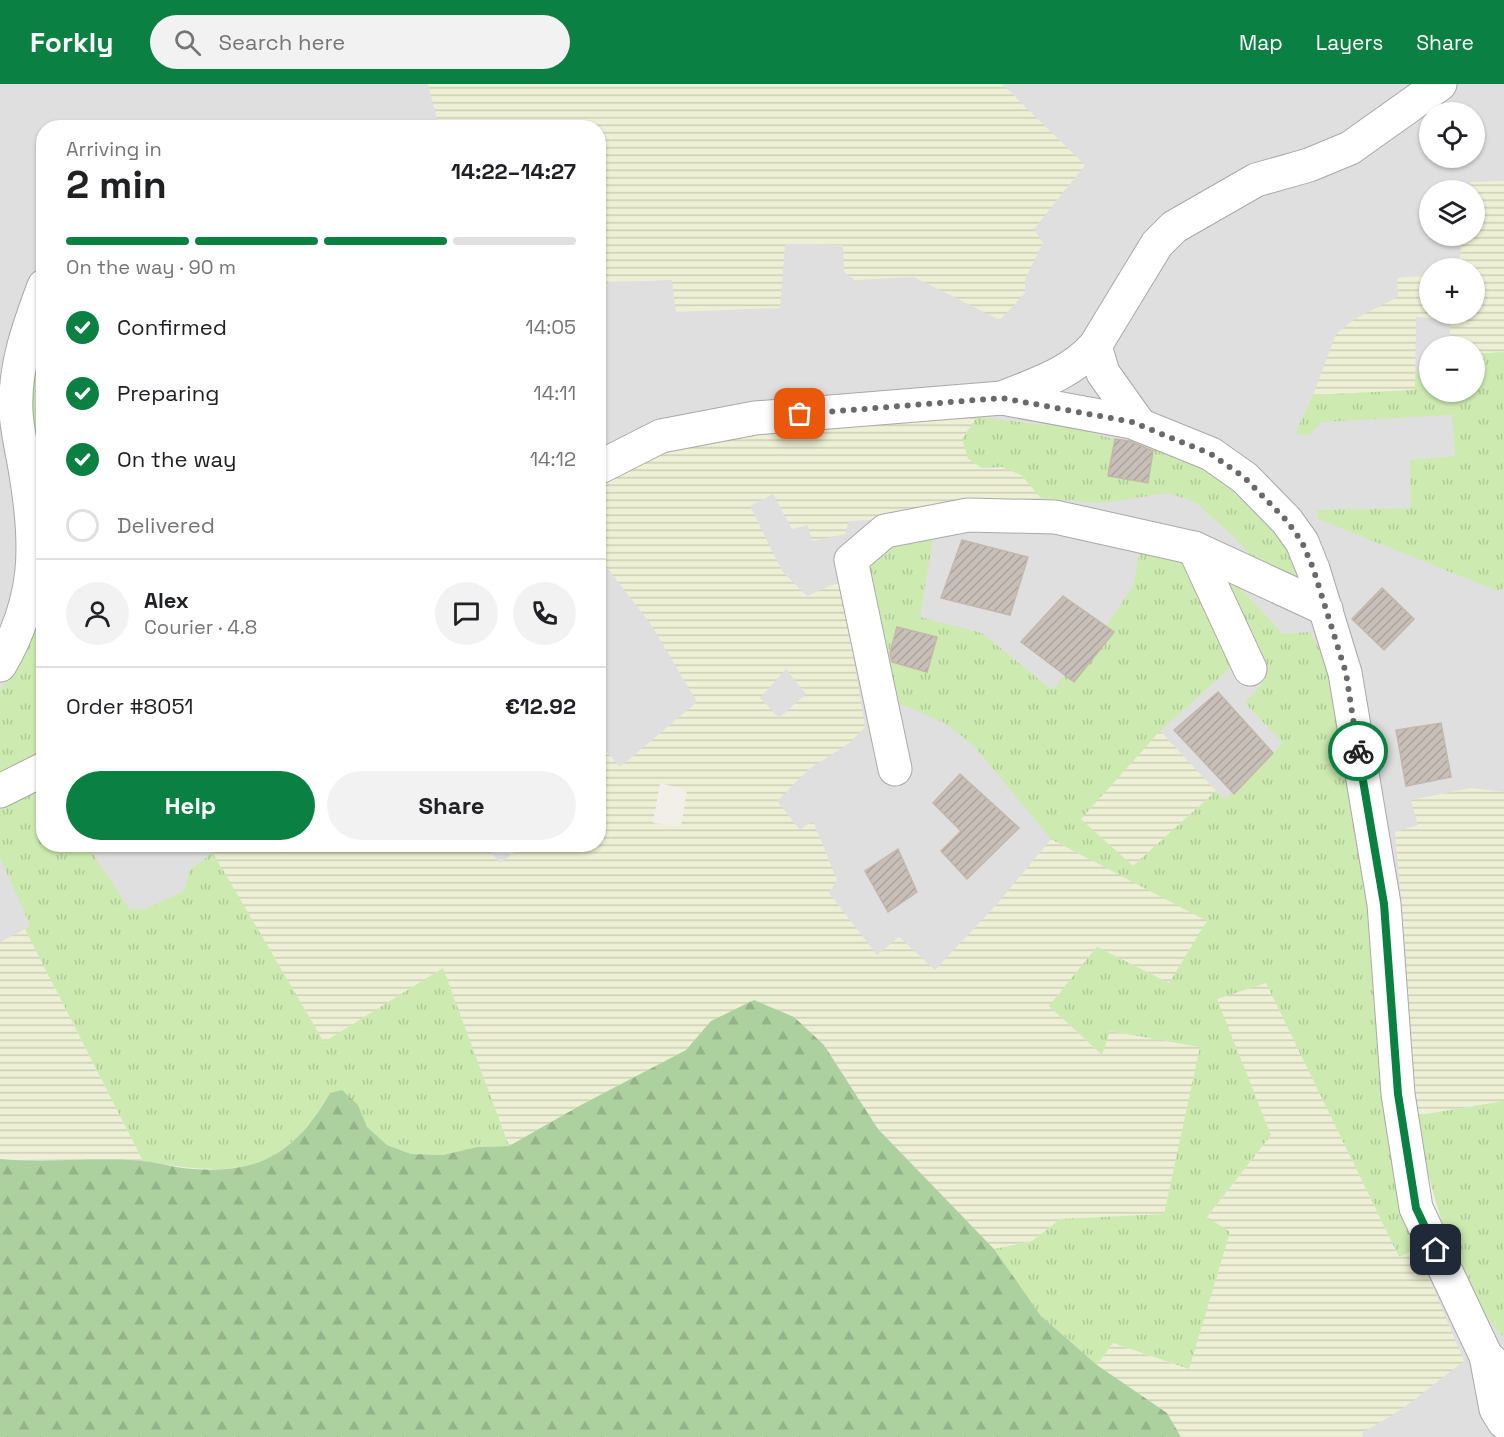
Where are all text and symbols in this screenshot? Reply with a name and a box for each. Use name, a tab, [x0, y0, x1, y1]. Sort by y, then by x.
search box	[150, 15, 570, 69]
text: Forkly	[30, 24, 114, 60]
icon: search	[171, 26, 204, 59]
text: Search here	[219, 28, 345, 56]
text: Map	[1239, 29, 1283, 56]
text: Layers	[1316, 29, 1383, 56]
text: Share	[1416, 29, 1474, 56]
map controls	[1419, 102, 1485, 402]
button: locate	[1419, 102, 1485, 168]
text: Arriving in	[66, 136, 162, 162]
text: 14:22–14:27	[451, 157, 576, 185]
text: 2 min	[66, 160, 167, 209]
button: layers	[1419, 180, 1485, 246]
text: On the way · 90 m	[66, 254, 236, 280]
button: +	[1419, 258, 1485, 324]
icon: check	[66, 311, 99, 344]
text: Confirmed	[117, 313, 227, 341]
text: 14:05	[525, 314, 576, 340]
button: −	[1419, 336, 1485, 402]
icon: check	[66, 377, 99, 410]
text: Preparing	[117, 379, 219, 407]
text: 14:11	[533, 380, 576, 406]
pin	[774, 388, 825, 439]
icon: bag	[783, 397, 816, 430]
icon: check	[66, 443, 99, 476]
text: On the way	[117, 445, 236, 473]
text: 14:12	[530, 446, 576, 472]
text: Delivered	[117, 511, 215, 539]
button: person	[66, 582, 129, 645]
button: chat	[435, 582, 498, 645]
button: phone	[513, 582, 576, 645]
text: Alex	[144, 586, 189, 614]
text: Courier · 4.8	[144, 614, 257, 640]
text: Order #8051	[66, 692, 193, 720]
text: €12.92	[505, 692, 576, 720]
courier	[1328, 721, 1388, 781]
icon: bike	[1342, 735, 1375, 768]
button: Help	[66, 771, 315, 840]
button: Share	[327, 771, 576, 840]
pin	[1410, 1224, 1461, 1275]
icon: home	[1419, 1233, 1452, 1266]

